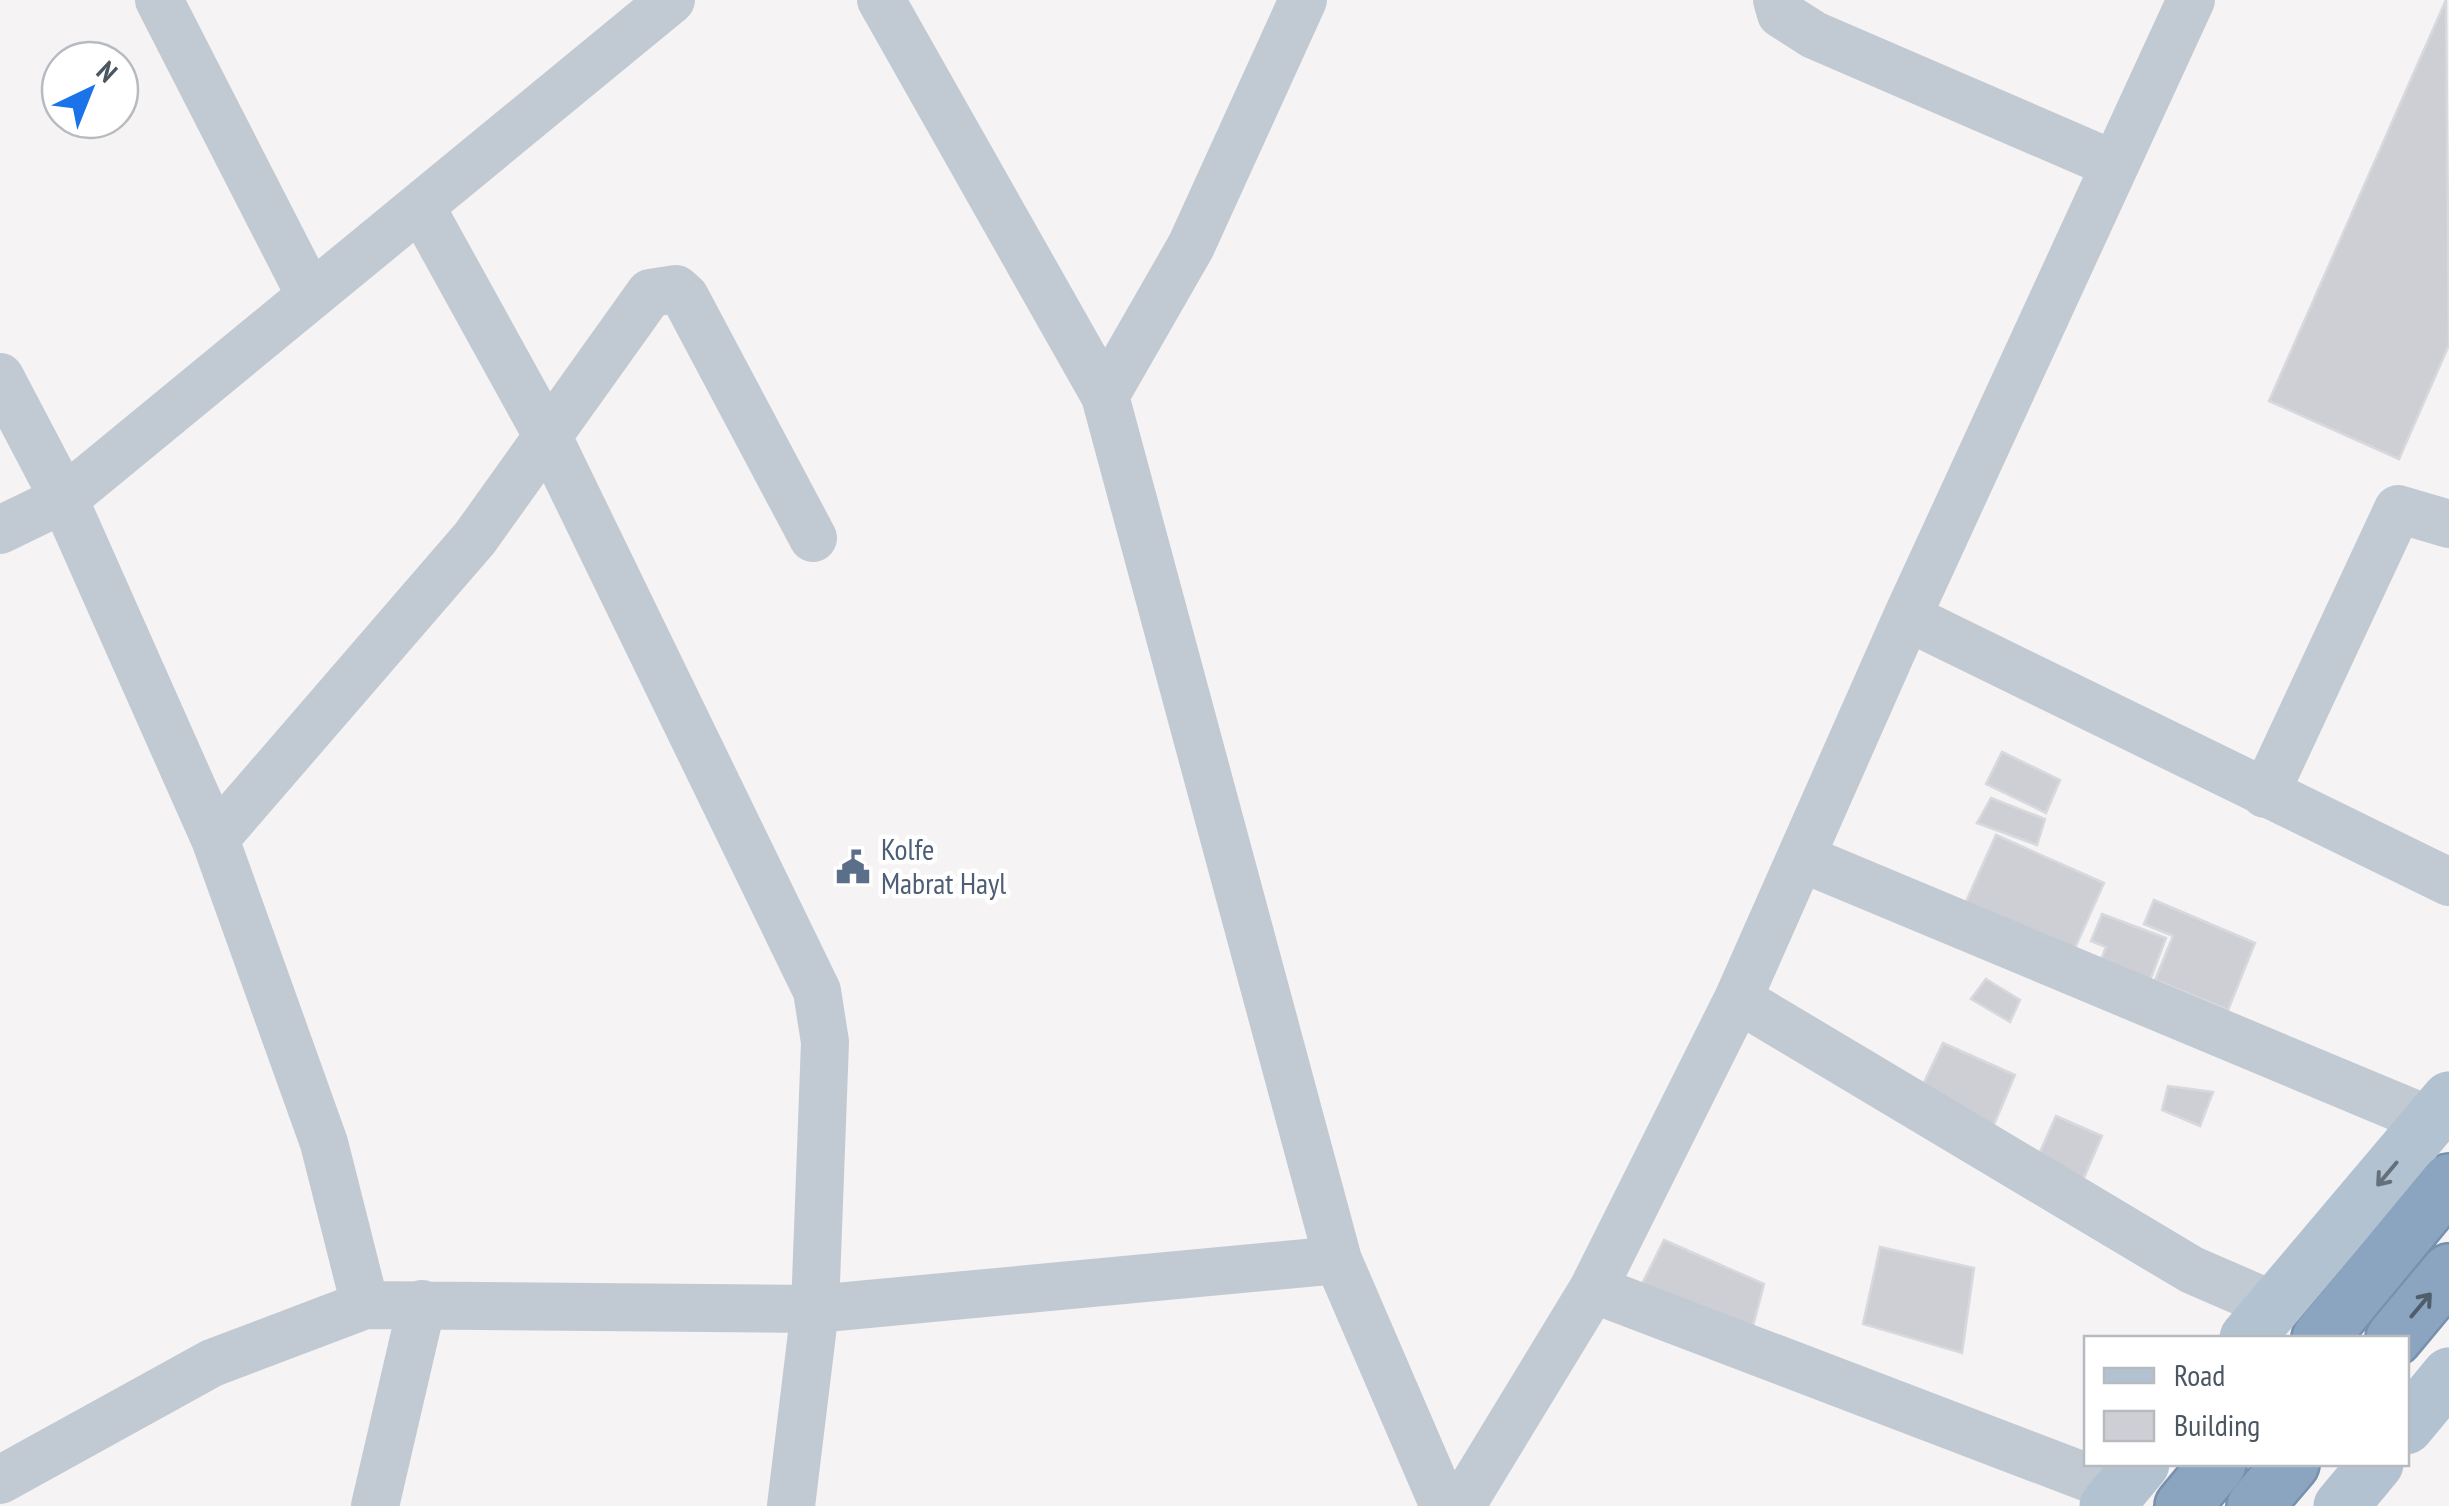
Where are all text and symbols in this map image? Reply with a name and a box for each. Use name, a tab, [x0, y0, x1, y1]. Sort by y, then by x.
north arrow	[40, 40, 140, 140]
text: N	[89, 53, 126, 90]
place label: Kolfe Mabrat Hayl	[881, 829, 1006, 902]
public building icon: Kolfe Mabrat Hayl	[834, 848, 872, 886]
one-way arrow	[2376, 1160, 2398, 1186]
one-way arrow	[2410, 1293, 2432, 1319]
legend	[2084, 1336, 2409, 1466]
text: Road	[2174, 1355, 2225, 1394]
text: Building	[2174, 1405, 2260, 1444]

